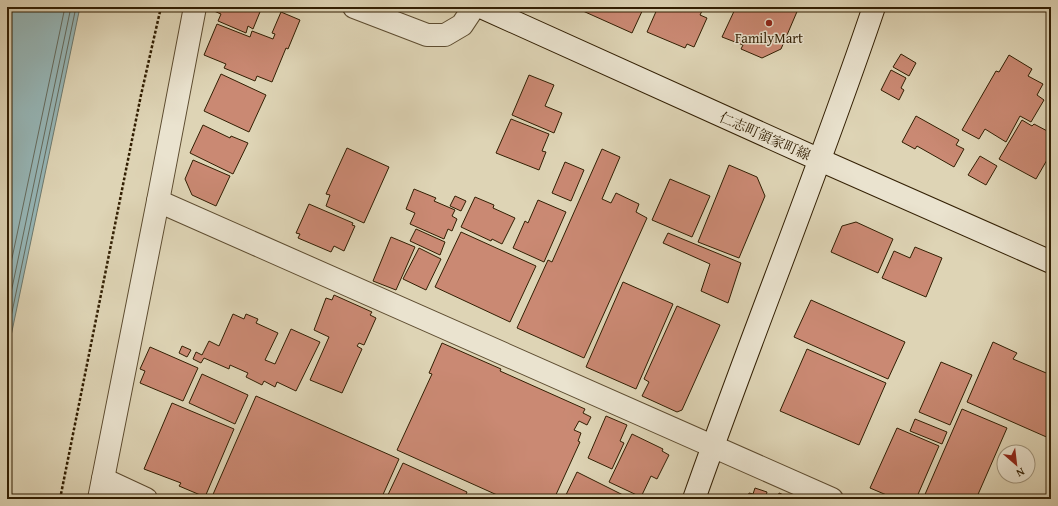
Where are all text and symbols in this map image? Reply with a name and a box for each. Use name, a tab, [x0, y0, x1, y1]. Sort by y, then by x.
marker: FamilyMart	[764, 18, 774, 28]
place label: FamilyMart	[735, 28, 803, 48]
street label: 仁志町領家町線	[716, 107, 814, 165]
north arrow	[996, 444, 1036, 484]
text: N	[1013, 464, 1028, 482]

